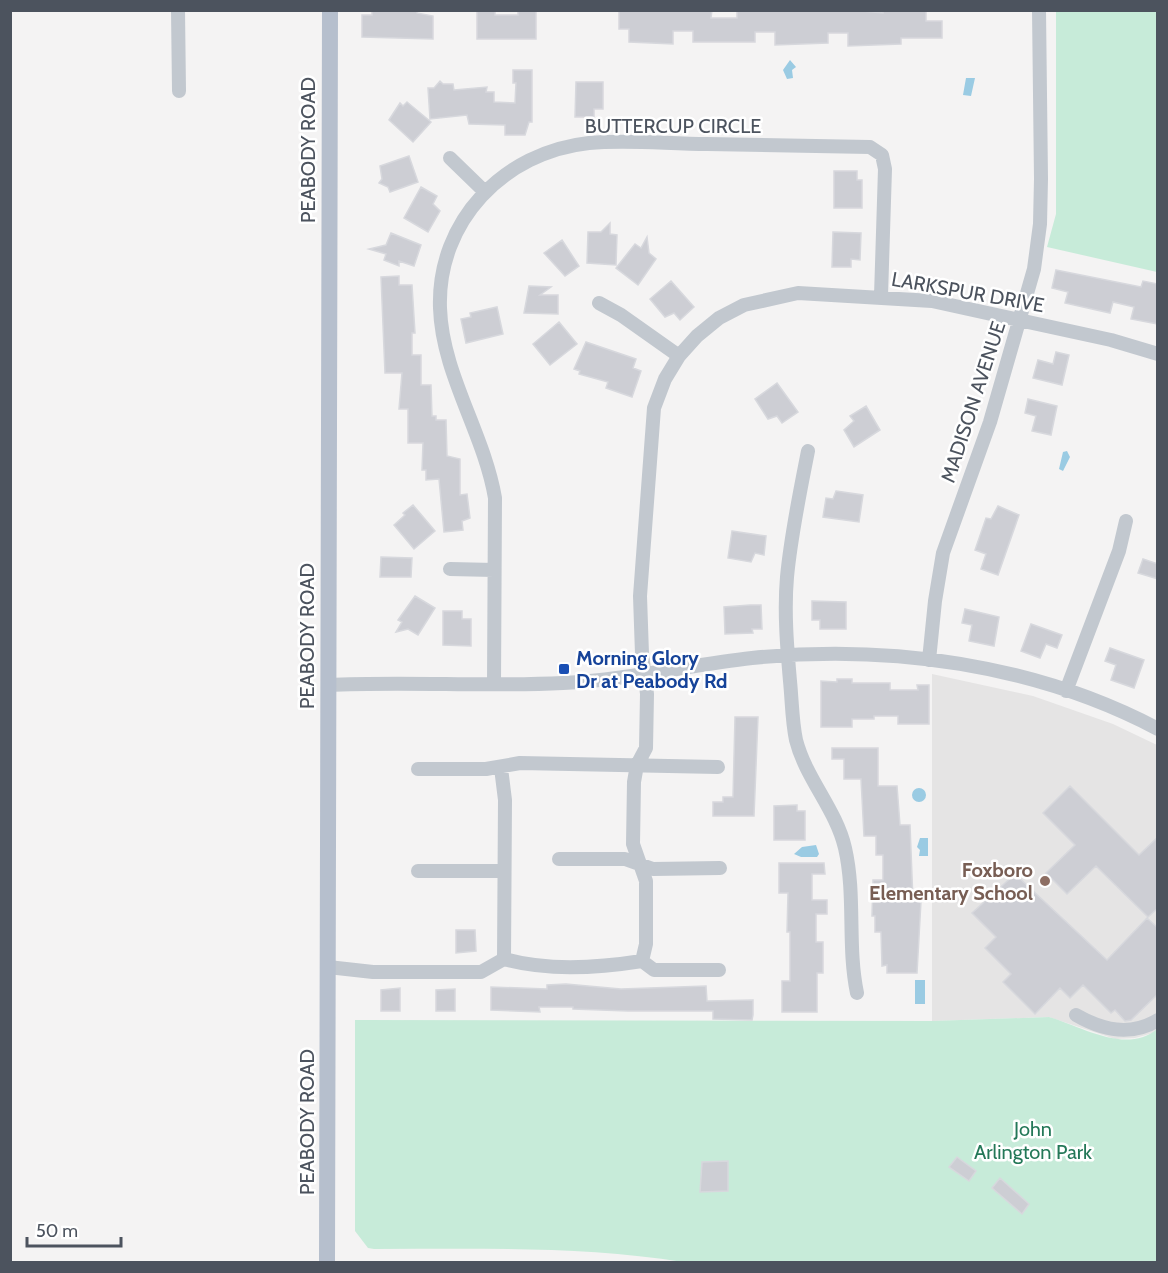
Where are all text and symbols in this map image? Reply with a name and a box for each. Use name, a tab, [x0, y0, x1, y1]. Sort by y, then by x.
street label: PEABODY ROAD	[296, 77, 320, 223]
street label: BUTTERCUP CIRCLE	[585, 114, 761, 138]
street label: LARKSPUR DRIVE	[890, 267, 1046, 317]
street label: MADISON AVENUE	[936, 318, 1010, 486]
street label: PEABODY ROAD	[295, 563, 319, 709]
place label: Morning Glory Dr at Peabody Rd	[576, 646, 728, 693]
marker: Morning Glory Dr at Peabody Rd	[557, 662, 571, 676]
place label: Foxboro Elementary School	[869, 858, 1033, 905]
marker: Foxboro Elementary School	[1038, 874, 1052, 888]
street label: PEABODY ROAD	[295, 1049, 319, 1195]
park label: John Arlington Park	[974, 1117, 1092, 1164]
scale bar	[27, 1210, 122, 1248]
text: 50 m	[36, 1220, 78, 1242]

